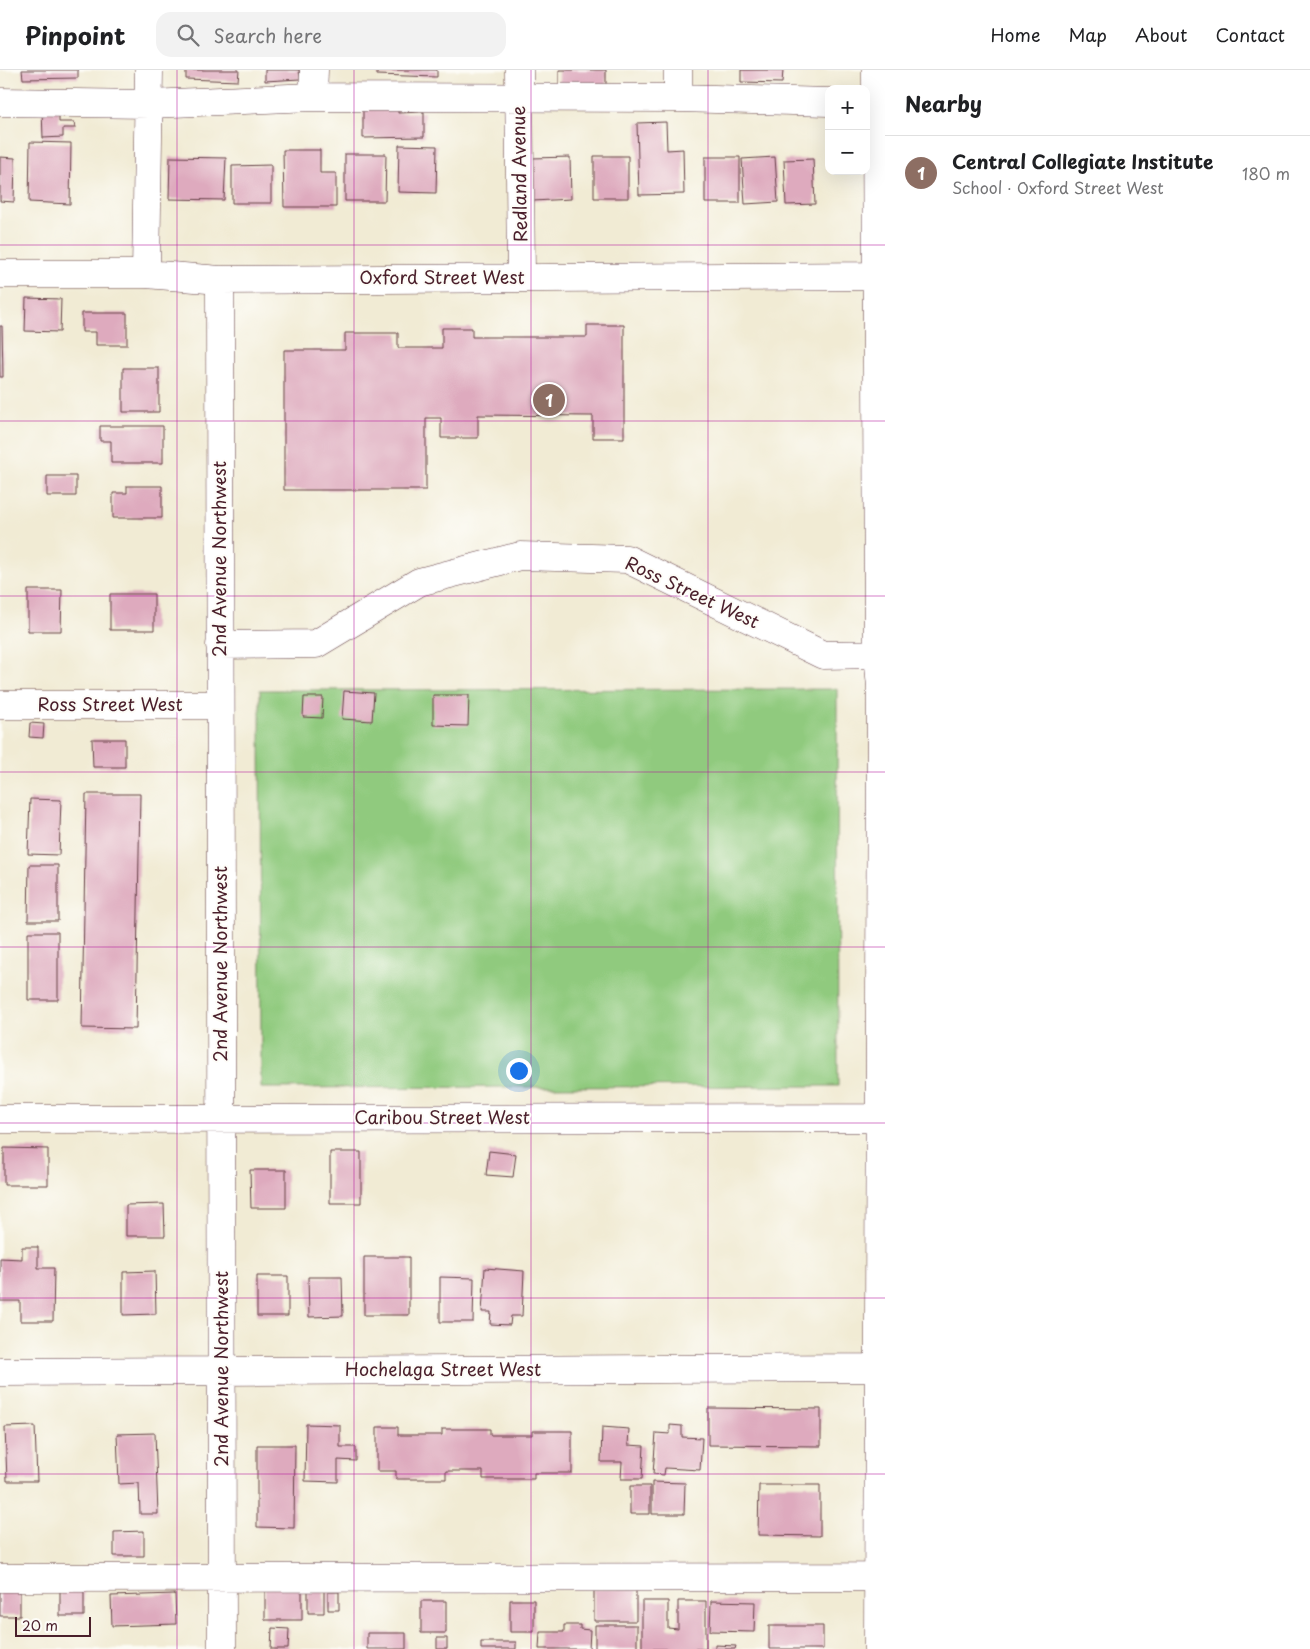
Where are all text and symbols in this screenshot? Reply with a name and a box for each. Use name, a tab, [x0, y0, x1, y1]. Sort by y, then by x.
search box	[156, 12, 506, 57]
text: Pinpoint	[25, 17, 126, 53]
icon: search	[174, 21, 202, 49]
text: Search here	[214, 21, 322, 49]
text: Home	[990, 21, 1040, 48]
text: Map	[1068, 21, 1107, 48]
text: About	[1135, 21, 1187, 48]
text: Contact	[1215, 21, 1285, 48]
map controls	[825, 85, 870, 175]
button: +	[825, 85, 870, 130]
text: Nearby	[905, 87, 982, 119]
street label: Redland Avenue	[504, 105, 533, 242]
button: −	[825, 130, 870, 175]
text: Central Collegiate Institute	[952, 147, 1213, 175]
text: 1	[917, 161, 925, 185]
text: 180 m	[1242, 161, 1290, 185]
text: School · Oxford Street West	[952, 175, 1164, 199]
street label: Oxford Street West	[359, 263, 525, 290]
pin: 1	[533, 381, 565, 419]
street label: 2nd Avenue Northwest	[205, 461, 232, 657]
street label: Ross Street West	[621, 549, 764, 635]
street label: Ross Street West	[37, 690, 183, 717]
street label: 2nd Avenue Northwest	[206, 866, 233, 1062]
your location	[506, 1058, 532, 1084]
street label: Caribou Street West	[354, 1103, 530, 1130]
street label: 2nd Avenue Northwest	[207, 1271, 234, 1467]
street label: Hochelaga Street West	[345, 1355, 541, 1382]
scale bar	[15, 1614, 91, 1637]
text: 20 m	[22, 1615, 58, 1636]

